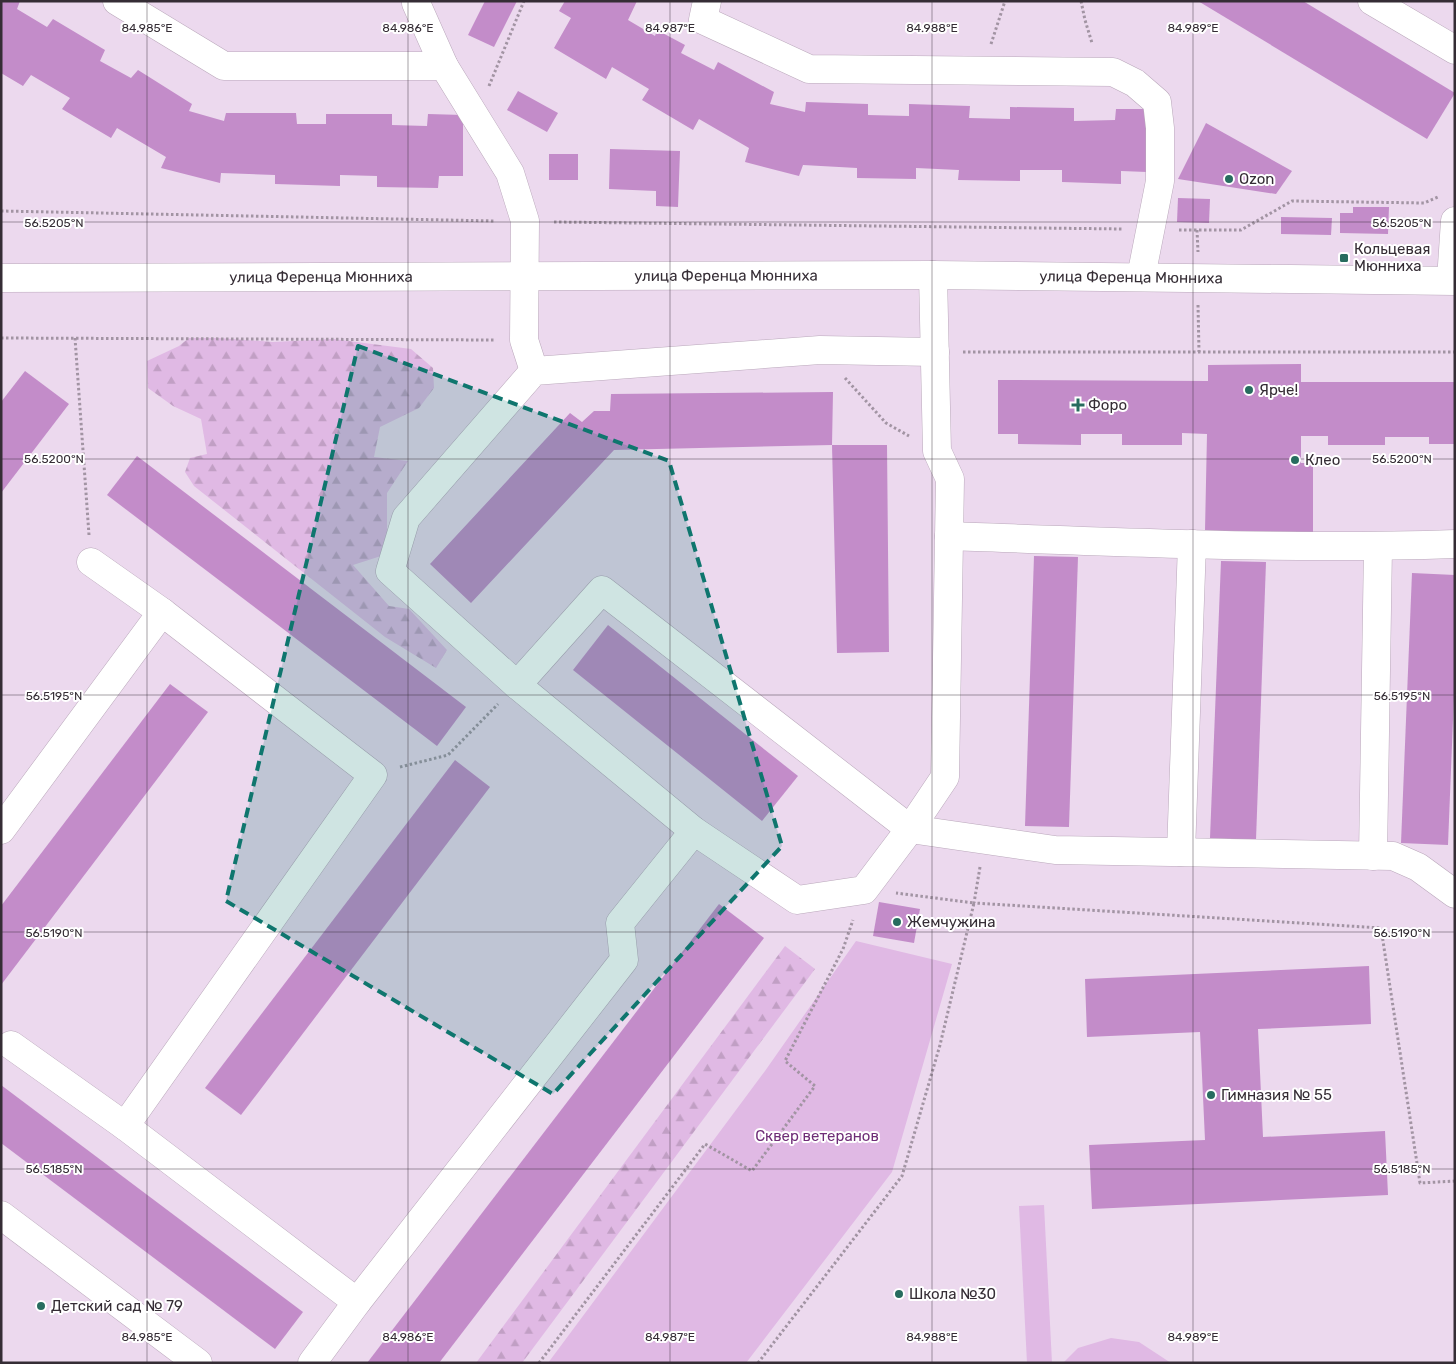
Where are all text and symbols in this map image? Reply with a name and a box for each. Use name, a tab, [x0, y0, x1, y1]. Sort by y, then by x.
text: 84.985°E	[121, 21, 173, 35]
text: 84.986°E	[382, 21, 434, 35]
text: 84.987°E	[645, 21, 695, 35]
text: 84.988°E	[906, 21, 958, 35]
text: 84.989°E	[1167, 21, 1219, 35]
place label: Ozon	[1239, 170, 1274, 188]
marker: Ozon	[1223, 173, 1235, 185]
text: 56.5205°N	[24, 216, 84, 230]
text: 56.5205°N	[1372, 216, 1432, 230]
place label: Кольцевая Мюнниха	[1354, 240, 1430, 275]
marker: Кольцевая Мюнниха	[1338, 252, 1350, 264]
street label: улица Ференца Мюнниха	[634, 266, 818, 285]
street label: улица Ференца Мюнниха	[1039, 267, 1223, 287]
street label: улица Ференца Мюнниха	[229, 268, 413, 286]
place label: Ярче!	[1259, 381, 1298, 399]
marker: Ярче!	[1243, 384, 1255, 396]
place label: Форо	[1088, 396, 1127, 414]
marker: Форо	[1072, 399, 1084, 411]
place label: Клео	[1305, 451, 1340, 469]
text: 56.5200°N	[24, 452, 84, 466]
text: 56.5200°N	[1372, 452, 1432, 466]
marker: Клео	[1289, 454, 1301, 466]
text: 56.5195°N	[26, 689, 82, 703]
text: 56.5195°N	[1374, 689, 1430, 703]
place label: Жемчужина	[907, 913, 996, 931]
marker: Жемчужина	[891, 916, 903, 928]
text: 56.5190°N	[25, 926, 83, 940]
text: 56.5190°N	[1373, 926, 1431, 940]
place label: Гимназия № 55	[1221, 1086, 1332, 1104]
marker: Гимназия № 55	[1205, 1089, 1217, 1101]
park label: Сквер ветеранов	[755, 1127, 879, 1145]
text: 56.5185°N	[25, 1162, 83, 1176]
text: 56.5185°N	[1373, 1162, 1431, 1176]
place label: Школа №30	[909, 1285, 996, 1303]
marker: Школа №30	[893, 1288, 905, 1300]
place label: Детский сад № 79	[51, 1297, 183, 1315]
marker: Детский сад № 79	[35, 1300, 47, 1312]
text: 84.985°E	[121, 1330, 173, 1344]
text: 84.986°E	[382, 1330, 434, 1344]
text: 84.987°E	[645, 1330, 695, 1344]
text: 84.988°E	[906, 1330, 958, 1344]
text: 84.989°E	[1167, 1330, 1219, 1344]

